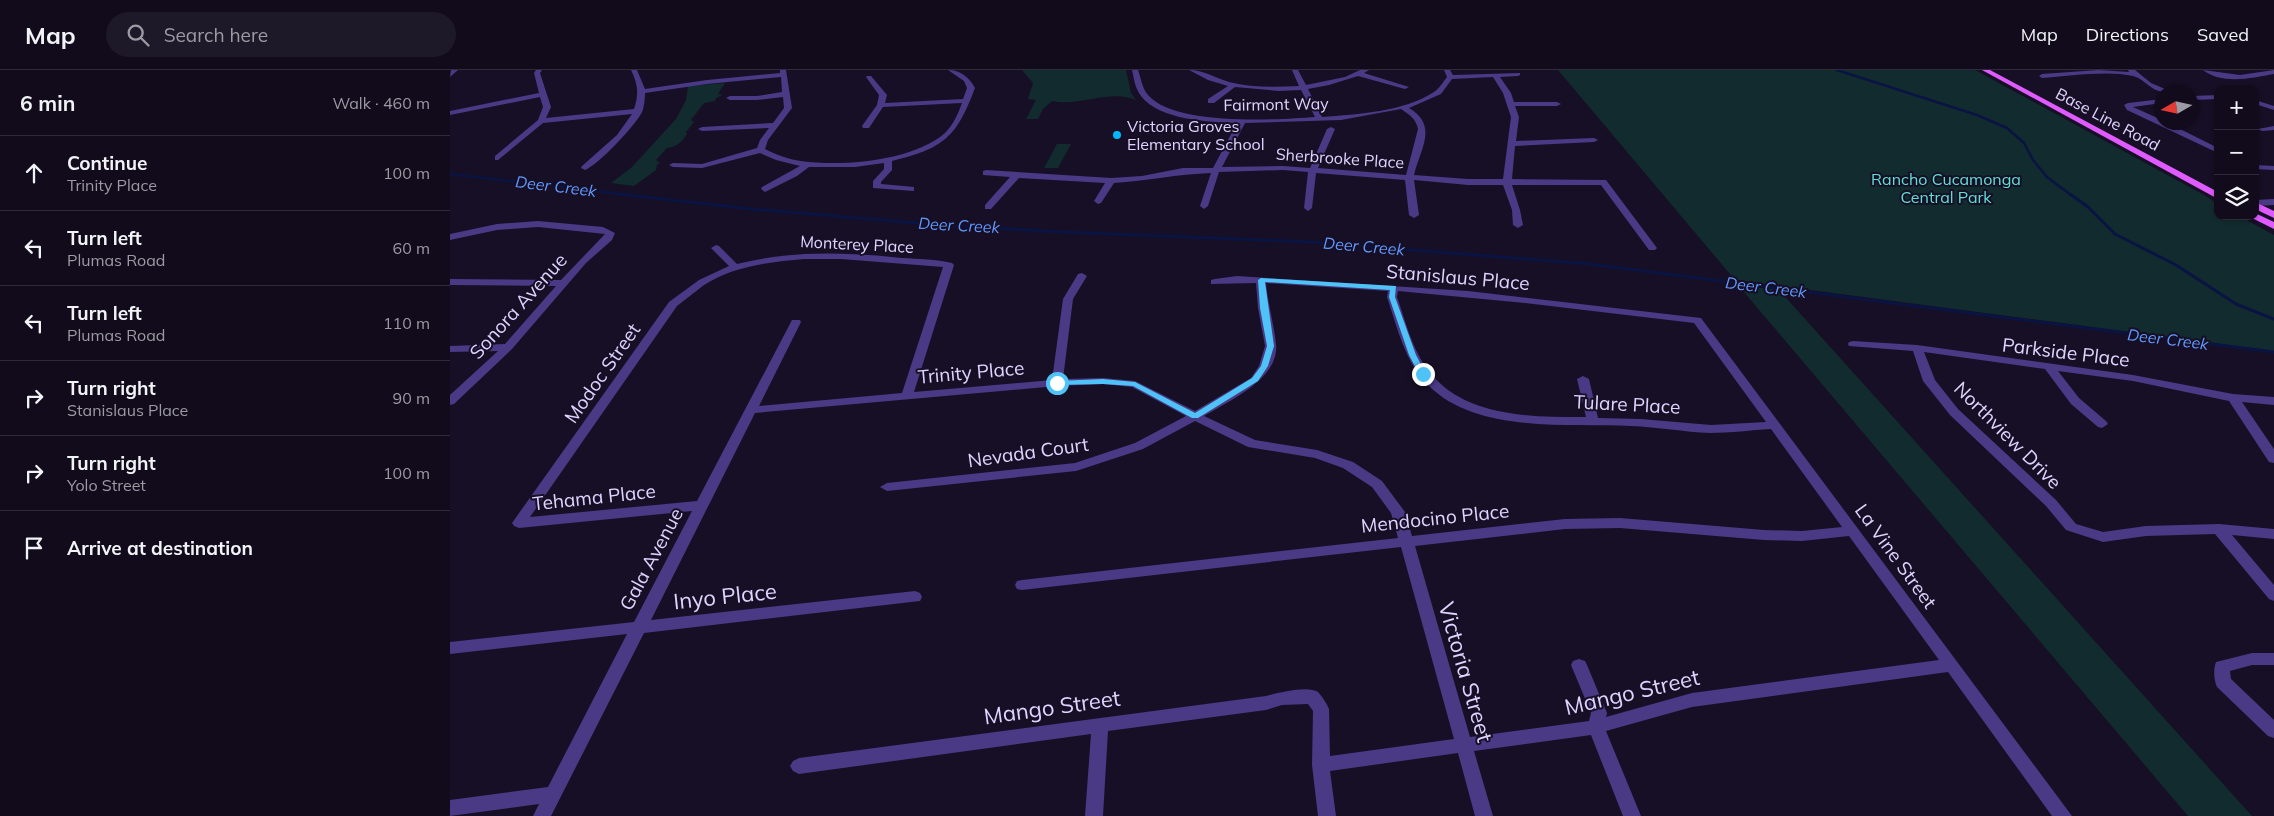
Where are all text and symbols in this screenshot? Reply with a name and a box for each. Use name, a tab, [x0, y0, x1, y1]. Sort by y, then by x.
search box	[106, 12, 456, 57]
text: Map	[25, 20, 76, 50]
icon: search	[124, 21, 152, 49]
text: Search here	[164, 23, 268, 47]
text: Map	[2021, 23, 2058, 46]
text: Directions	[2086, 23, 2169, 46]
text: Saved	[2197, 23, 2249, 46]
street label: Base Line Road	[2052, 83, 2164, 155]
north arrow	[2154, 85, 2199, 130]
map controls	[2214, 85, 2259, 220]
button: +	[2214, 85, 2259, 130]
text: 6 min	[20, 90, 75, 116]
text: Walk · 460 m	[332, 93, 430, 113]
street label: Fairmont Way	[1223, 93, 1329, 115]
place label: Victoria Groves Elementary School	[1127, 116, 1265, 154]
marker: Victoria Groves Elementary School	[1111, 129, 1123, 141]
button: −	[2214, 130, 2259, 175]
street label: Sherbrooke Place	[1275, 144, 1405, 172]
text: Continue	[67, 151, 147, 175]
icon: ahead	[20, 159, 48, 187]
text: 100 m	[383, 163, 430, 183]
park label: Rancho Cucamonga Central Park	[1871, 169, 2021, 207]
water label: Deer Creek	[514, 171, 598, 201]
text: Trinity Place	[67, 175, 157, 195]
button: layers	[2214, 175, 2259, 220]
water label: Deer Creek	[918, 213, 1001, 237]
text: Turn left	[67, 226, 142, 250]
street label: Monterey Place	[800, 231, 914, 257]
water label: Deer Creek	[1322, 232, 1406, 260]
icon: left	[20, 234, 48, 262]
text: 60 m	[393, 238, 430, 258]
street label: Sonora Avenue	[464, 248, 572, 364]
text: Plumas Road	[67, 250, 165, 270]
street label: Stanislaus Place	[1385, 259, 1531, 295]
water label: Deer Creek	[1724, 272, 1808, 302]
text: Turn left	[67, 301, 142, 325]
icon: left	[20, 309, 48, 337]
text: 110 m	[383, 313, 430, 333]
street label: Modoc Street	[559, 318, 645, 428]
water label: Deer Creek	[2126, 324, 2210, 354]
text: Plumas Road	[67, 325, 165, 345]
street label: Parkside Place	[2001, 332, 2131, 372]
street label: Trinity Place	[917, 355, 1025, 389]
route end	[1412, 363, 1435, 386]
route start	[1046, 372, 1069, 395]
text: Turn right	[67, 376, 156, 400]
street label: Northview Drive	[1949, 376, 2067, 494]
icon: right	[20, 384, 48, 412]
text: 90 m	[393, 388, 430, 408]
street label: Tulare Place	[1573, 389, 1681, 419]
text: Stanislaus Place	[67, 400, 188, 420]
street label: Nevada Court	[966, 432, 1090, 472]
text: Turn right	[67, 451, 156, 475]
icon: right	[20, 459, 48, 487]
text: 100 m	[383, 463, 430, 483]
text: Yolo Street	[67, 475, 146, 495]
street label: Tehama Place	[531, 479, 657, 515]
street label: Mendocino Place	[1360, 498, 1510, 538]
street label: La Vine Street	[1850, 499, 1942, 613]
street label: Gala Avenue	[614, 504, 688, 614]
icon: arrive	[20, 534, 48, 562]
text: Arrive at destination	[67, 536, 253, 560]
street label: Inyo Place	[672, 577, 778, 615]
street label: Victoria Street	[1433, 599, 1499, 746]
street label: Mango Street	[1562, 663, 1702, 721]
street label: Mango Street	[982, 684, 1122, 730]

